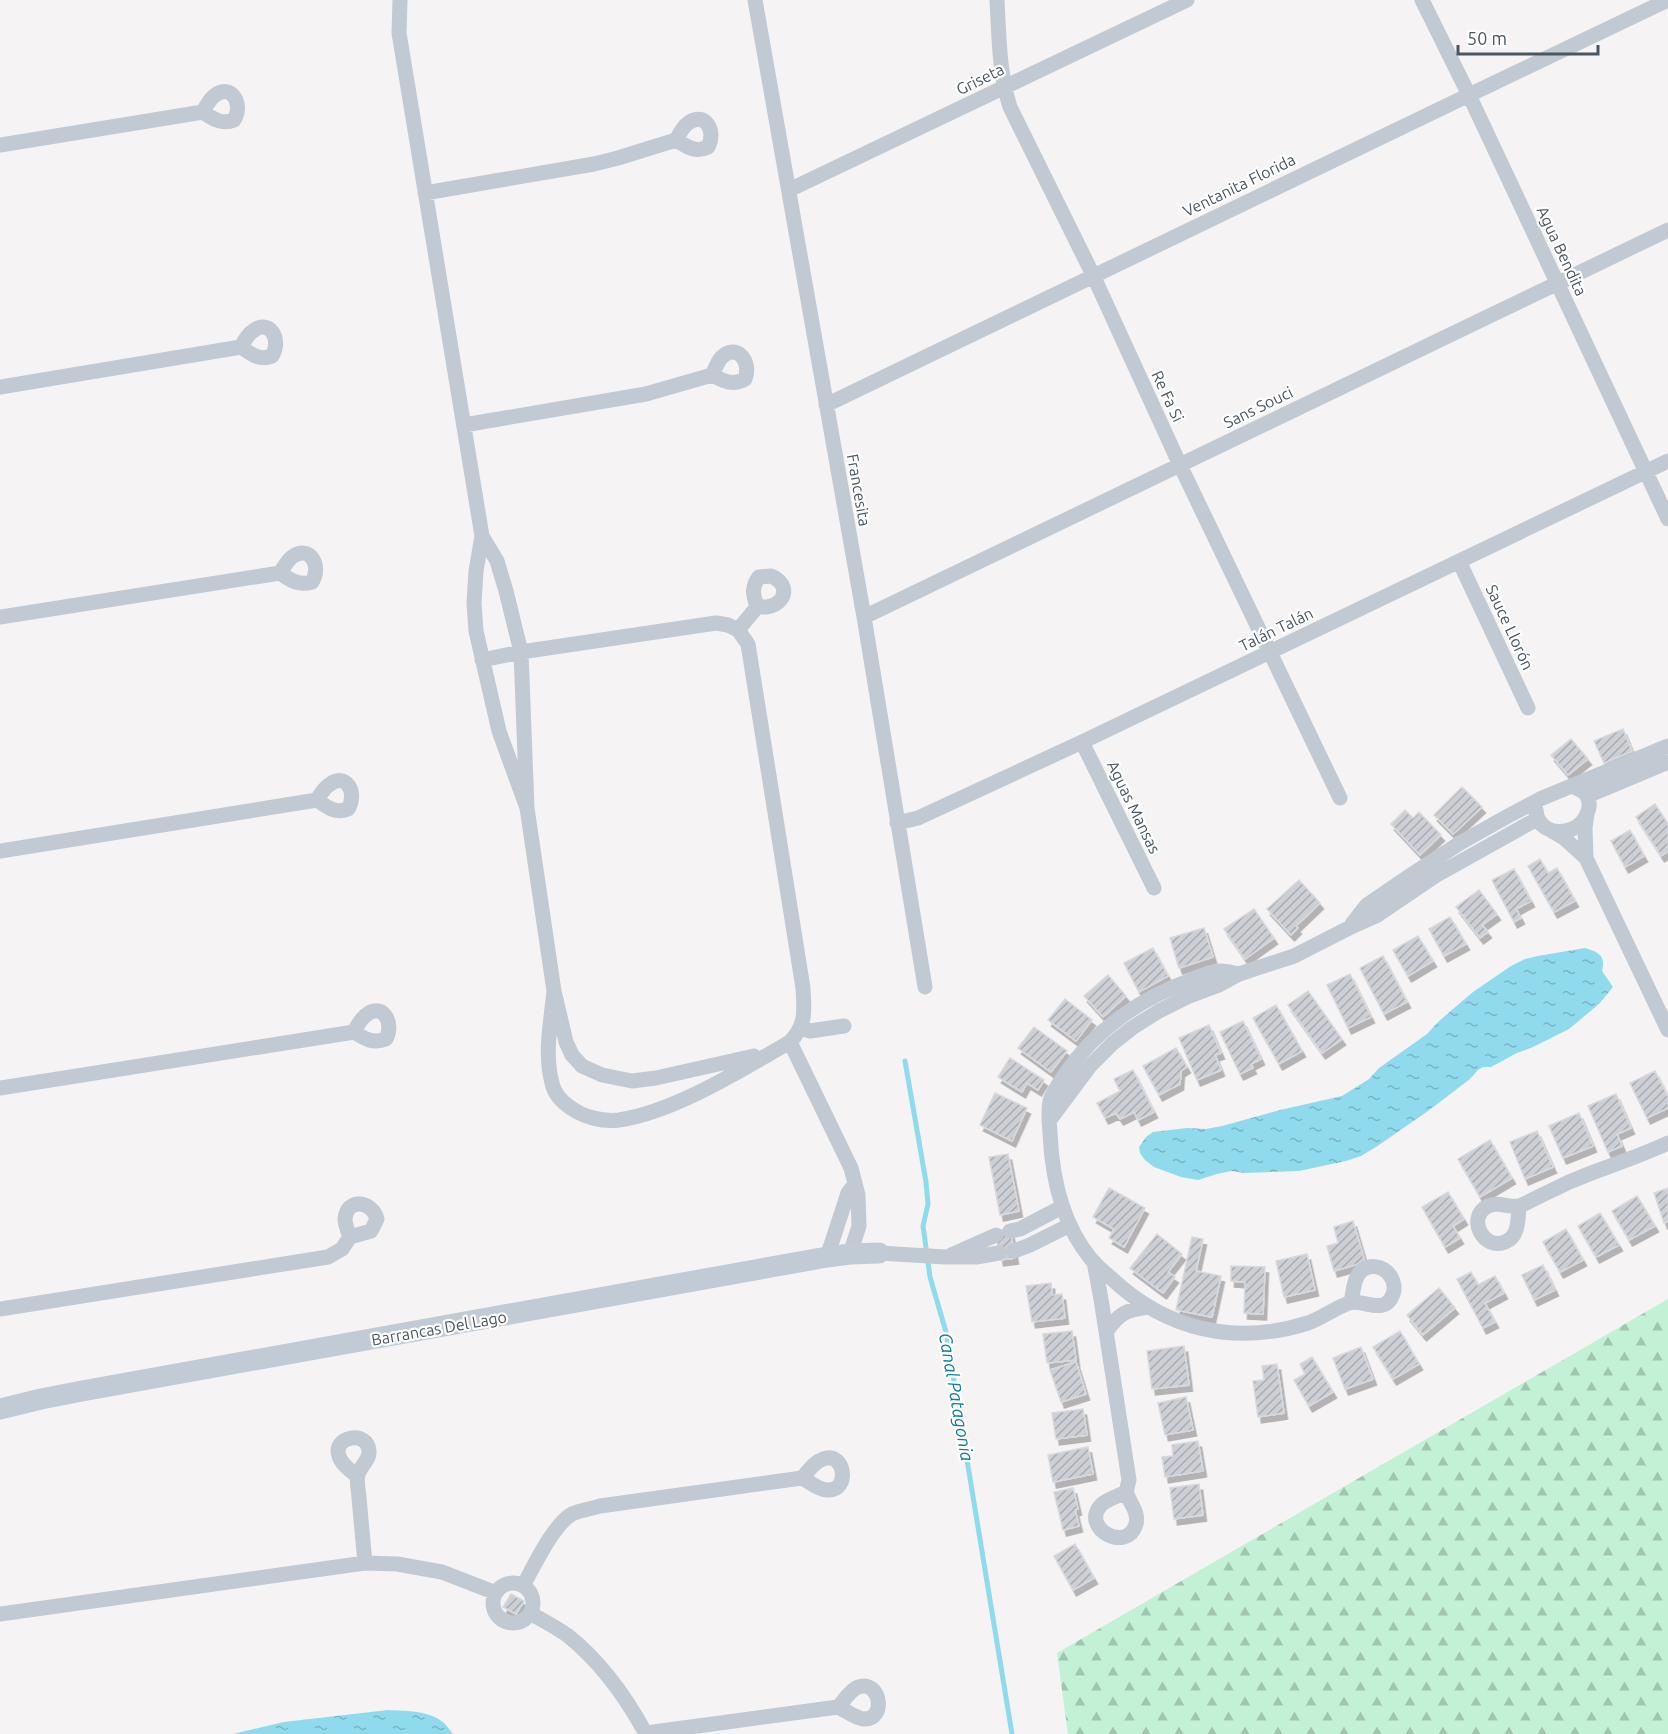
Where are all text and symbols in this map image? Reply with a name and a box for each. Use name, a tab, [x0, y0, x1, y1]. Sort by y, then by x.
scale bar	[1458, 18, 1598, 56]
text: 50 m	[1467, 28, 1507, 48]
street label: Griseta	[953, 60, 1007, 98]
street label: Ventanita Florida	[1180, 150, 1298, 220]
street label: Agua Bendita	[1533, 203, 1591, 299]
street label: Re Fa Si	[1148, 368, 1188, 424]
street label: Sans Souci	[1221, 383, 1295, 431]
street label: Francesita	[844, 452, 874, 528]
street label: Sauce Llorón	[1482, 582, 1538, 672]
street label: Talán Talán	[1236, 603, 1316, 655]
street label: Aguas Mansas	[1104, 758, 1164, 856]
street label: Barrancas Del Lago	[370, 1307, 508, 1349]
water label: Canal Patagonia	[936, 1331, 978, 1463]

